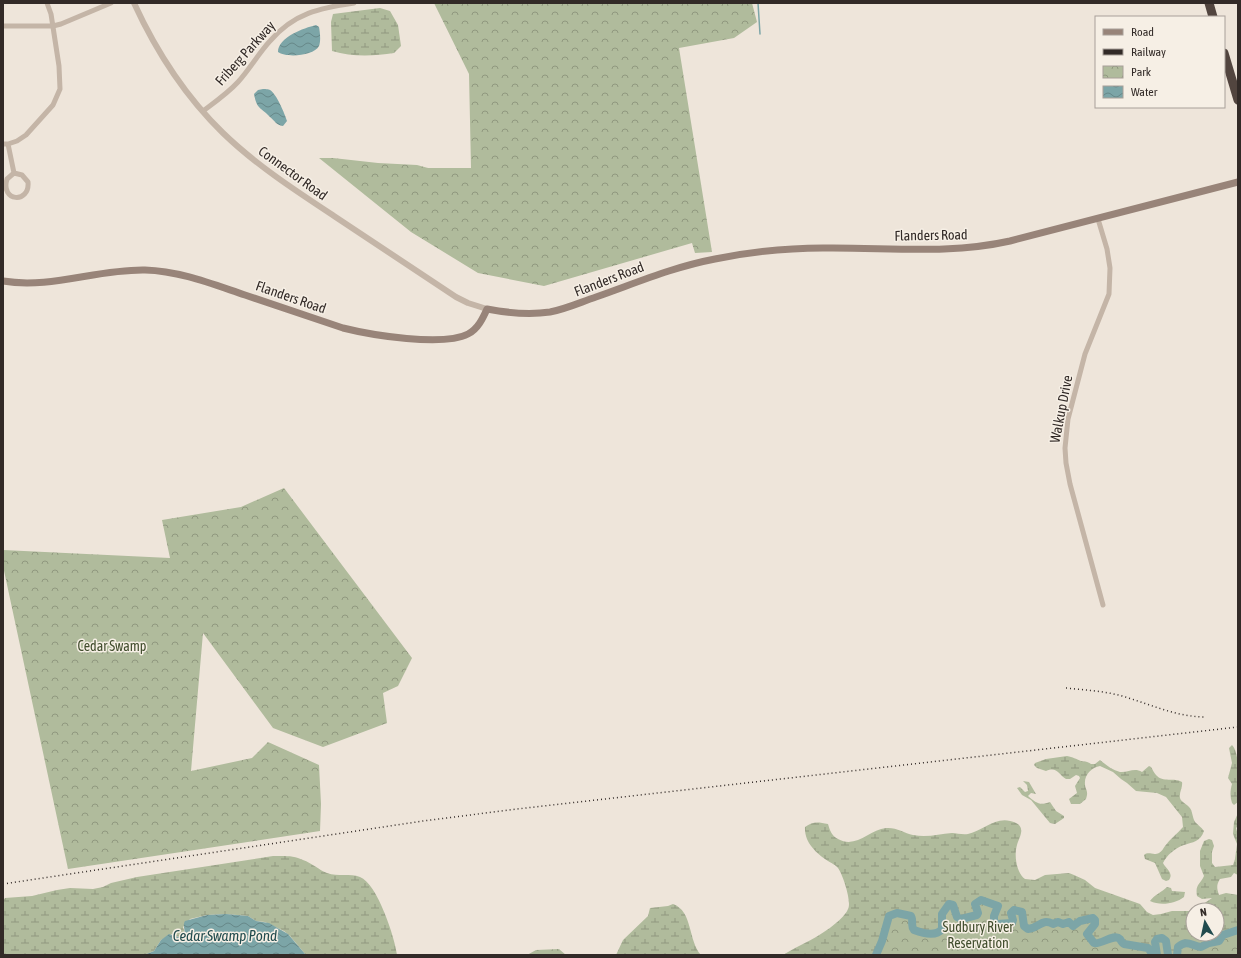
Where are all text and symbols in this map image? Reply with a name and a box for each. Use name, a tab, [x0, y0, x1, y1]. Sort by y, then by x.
legend	[1095, 16, 1225, 108]
street label: Friberg Parkway	[212, 17, 278, 89]
text: Road	[1131, 25, 1154, 39]
text: Railway	[1131, 45, 1166, 59]
text: Park	[1131, 65, 1152, 79]
text: Water	[1131, 85, 1158, 99]
street label: Connector Road	[255, 143, 331, 203]
street label: Flanders Road	[894, 226, 968, 244]
street label: Flanders Road	[572, 258, 646, 300]
street label: Flanders Road	[254, 277, 328, 317]
street label: Walkup Drive	[1047, 374, 1075, 444]
park label: Cedar Swamp	[78, 638, 147, 654]
north arrow	[1185, 902, 1225, 942]
text: N	[1199, 906, 1208, 919]
park label: Sudbury River Reservation	[943, 919, 1014, 951]
water label: Cedar Swamp Pond	[173, 927, 277, 944]

